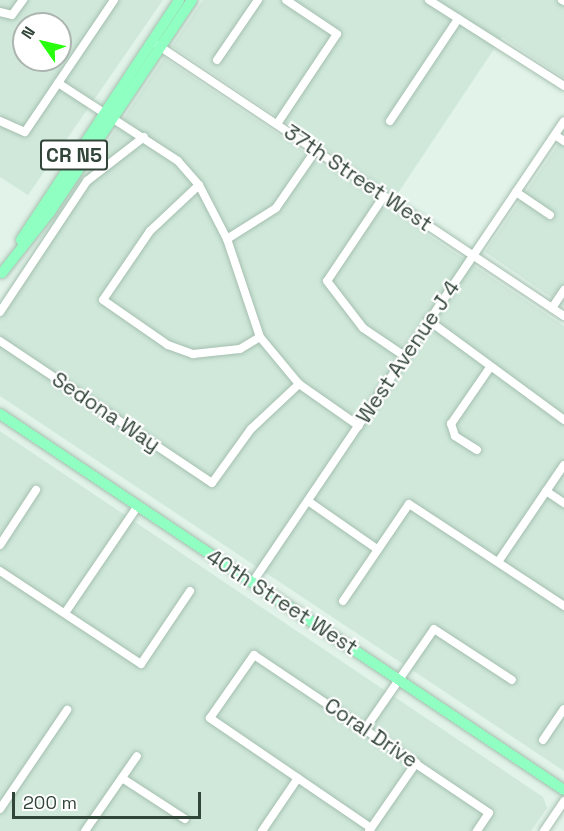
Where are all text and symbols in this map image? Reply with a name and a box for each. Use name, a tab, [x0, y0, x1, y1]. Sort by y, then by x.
north arrow	[12, 12, 72, 72]
text: N	[17, 22, 40, 43]
street label: 37th Street West	[279, 119, 437, 237]
road number: CR N5	[40, 138, 109, 172]
street label: West Avenue J 4	[351, 276, 465, 428]
street label: Sedona Way	[47, 367, 165, 457]
street label: 40th Street West	[202, 544, 362, 660]
street label: Coral Drive	[320, 693, 422, 773]
scale bar	[15, 780, 204, 818]
text: 200 m	[23, 791, 77, 814]

